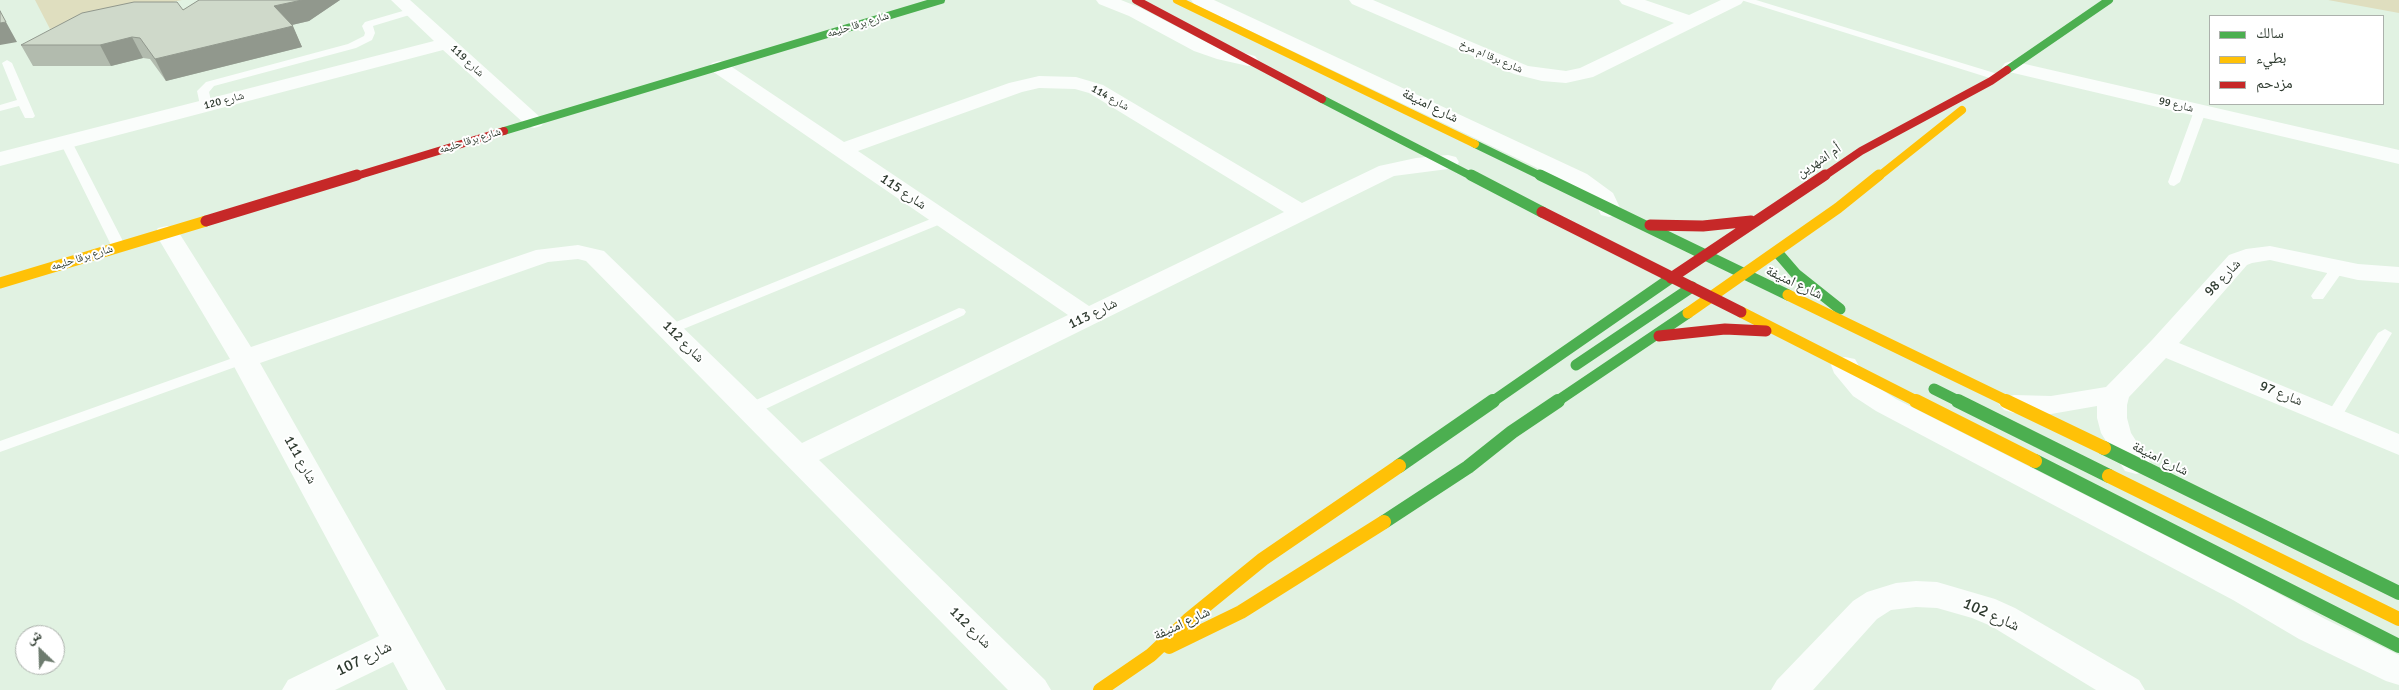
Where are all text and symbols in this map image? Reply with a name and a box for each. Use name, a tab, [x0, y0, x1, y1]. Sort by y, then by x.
street label: شارع برقا حليمه	[826, 9, 890, 41]
legend	[2209, 15, 2384, 105]
text: سالك	[2256, 24, 2284, 42]
street label: شارع برقا ام مرخ	[1457, 38, 1525, 76]
street label: شارع 119	[447, 42, 487, 80]
text: بطيء	[2256, 49, 2286, 67]
text: مزدحم	[2256, 74, 2293, 92]
street label: شارع 114	[1089, 82, 1131, 114]
street label: شارع امنيفة	[1399, 85, 1461, 127]
street label: شارع 120	[202, 89, 246, 113]
street label: شارع 99	[2157, 95, 2195, 115]
street label: شارع برقا حليمه	[438, 125, 502, 157]
street label: أم اشهرين	[1794, 140, 1844, 182]
street label: شارع 115	[877, 170, 929, 214]
street label: شارع برقا حليمه	[50, 242, 114, 274]
street label: شارع 98	[2201, 256, 2245, 300]
street label: شارع امنيفة	[1763, 263, 1825, 303]
street label: شارع 113	[1066, 295, 1120, 333]
street label: شارع 112	[659, 318, 707, 366]
street label: شارع 97	[2257, 378, 2305, 410]
street label: شارع 111	[280, 433, 320, 487]
street label: شارع امنيفة	[2129, 438, 2191, 480]
street label: شارع 102	[1960, 594, 2022, 636]
street label: شارع 112	[946, 604, 994, 652]
street label: شارع امنيفة	[1151, 604, 1213, 644]
north arrow	[15, 625, 65, 675]
text: ش	[24, 626, 44, 648]
street label: شارع 107	[333, 637, 395, 681]

